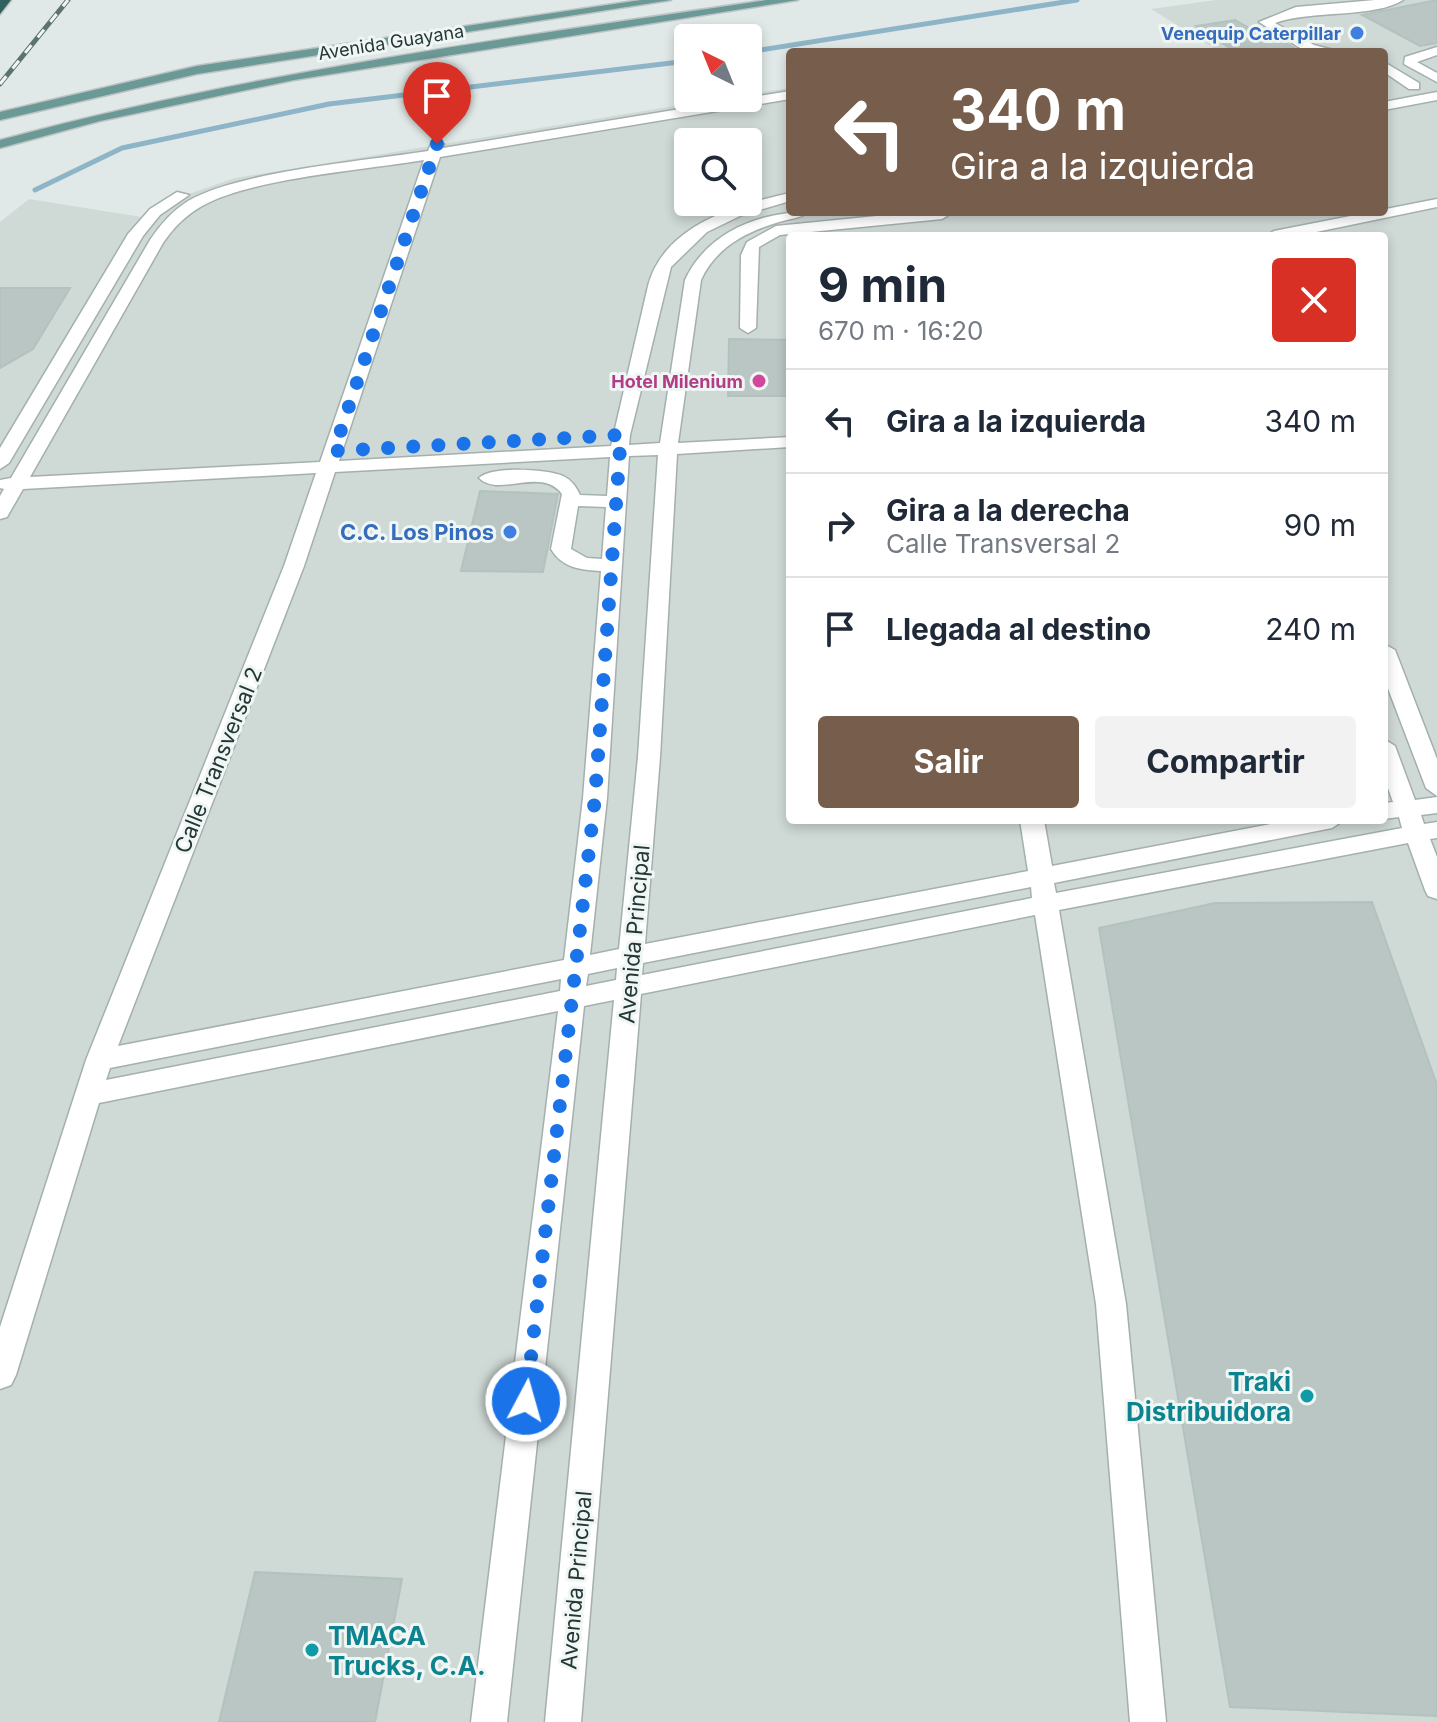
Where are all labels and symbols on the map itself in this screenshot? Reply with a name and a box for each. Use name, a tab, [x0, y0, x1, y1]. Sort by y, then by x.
street label: Avenida Guayana	[317, 20, 465, 64]
place label: Venequip Caterpillar	[1161, 23, 1341, 44]
north arrow	[674, 24, 762, 112]
marker: Venequip Caterpillar	[1348, 24, 1366, 42]
pin	[403, 62, 471, 144]
place label: Hotel Milenium	[611, 371, 743, 392]
marker: Hotel Milenium	[750, 372, 768, 390]
place label: C.C. Los Pinos	[340, 519, 494, 545]
marker: C.C. Los Pinos	[501, 523, 519, 541]
street label: Calle Transversal 2	[169, 663, 267, 857]
street label: Avenida Principal	[613, 844, 655, 1024]
position arrow	[484, 1359, 568, 1443]
place label: Traki Distribuidora	[1126, 1366, 1291, 1427]
marker: Traki Distribuidora	[1298, 1387, 1316, 1405]
street label: Avenida Principal	[555, 1490, 597, 1670]
place label: TMACA Trucks, C.A.	[328, 1620, 486, 1681]
marker: TMACA Trucks, C.A.	[303, 1641, 321, 1659]

